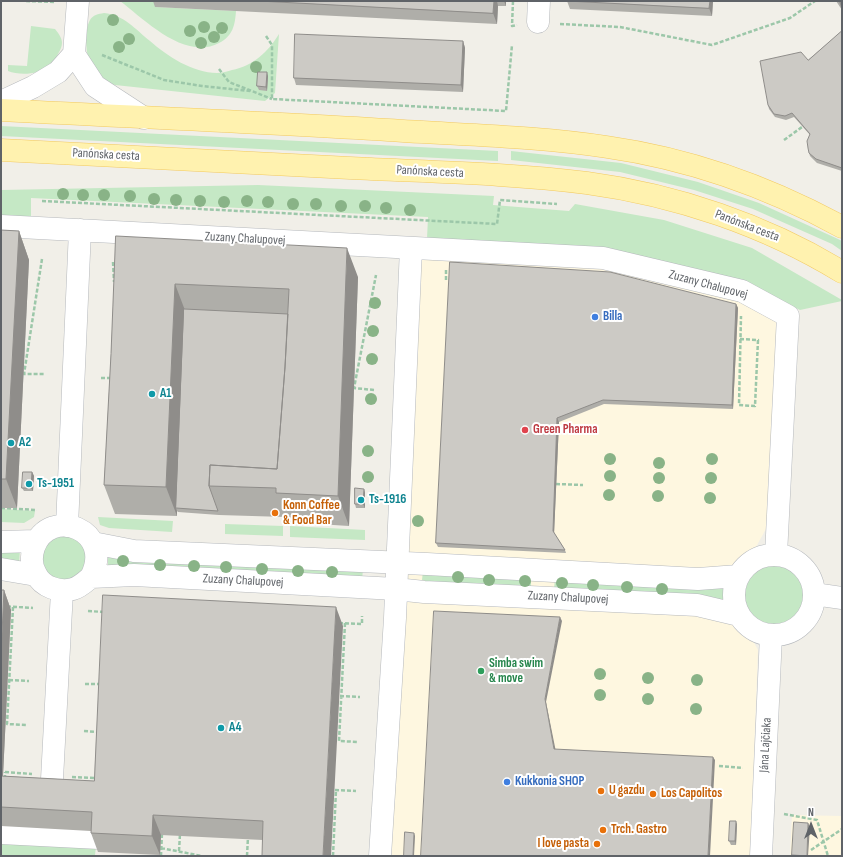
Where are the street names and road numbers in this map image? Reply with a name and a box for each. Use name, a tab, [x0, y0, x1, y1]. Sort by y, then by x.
street label: Panónska cesta	[72, 145, 140, 165]
street label: Panónska cesta	[396, 162, 464, 182]
street label: Panónska cesta	[713, 207, 781, 245]
street label: Zuzany Chalupovej	[204, 229, 286, 249]
street label: Zuzany Chalupovej	[667, 267, 749, 303]
street label: Zuzany Chalupovej	[202, 571, 284, 591]
street label: Zuzany Chalupovej	[527, 588, 609, 608]
street label: Jána Lajčiaka	[757, 717, 775, 773]

